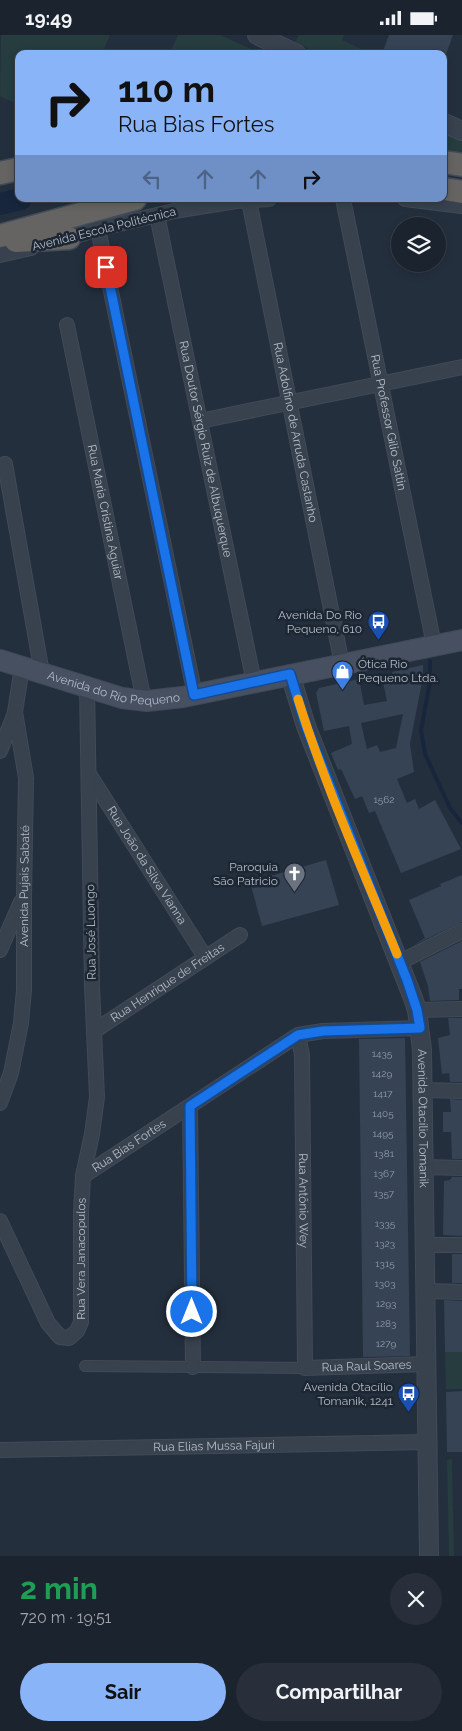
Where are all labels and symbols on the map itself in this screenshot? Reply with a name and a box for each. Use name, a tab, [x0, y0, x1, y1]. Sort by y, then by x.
street label: Avenida Escola Politécnica	[31, 204, 177, 254]
pin	[85, 246, 127, 288]
street label: Rua Doutor Sérgio Ruiz de Albuquerque	[176, 339, 235, 559]
street label: Rua Adolfino de Arruda Castanho	[271, 341, 320, 524]
street label: Rua Professor Gílio Sattin	[368, 353, 409, 492]
street label: Rua Maria Cristina Aguiar	[85, 443, 126, 582]
place label: Avenida Do Rio Pequeno, 610	[278, 608, 362, 636]
bus stop icon: Avenida Do Rio Pequeno, 610	[366, 610, 390, 641]
place label: Ótica Rio Pequeno Ltda.	[358, 657, 438, 685]
shop icon: Ótica Rio Pequeno Ltda.	[330, 659, 354, 690]
street label: Avenida do Rio Pequeno	[46, 668, 181, 708]
house number: 1562	[374, 794, 394, 805]
street label: Rua João da Silva Vianna	[104, 804, 189, 927]
street label: Avenida Pujais Sabaté	[17, 825, 32, 947]
place label: Paroquia São Patricio	[213, 860, 278, 888]
church icon: Paroquia São Patricio	[282, 862, 306, 893]
street label: Rua José Luongo	[83, 884, 99, 980]
street label: Rua Henrique de Freitas	[108, 940, 227, 1025]
house number: 1435	[372, 1048, 393, 1059]
street label: Avenida Otacílio Tomanik	[415, 1049, 431, 1189]
house number: 1429	[372, 1068, 393, 1079]
house number: 1417	[373, 1088, 393, 1099]
house number: 1405	[372, 1108, 394, 1119]
street label: Rua Bias Fortes	[89, 1116, 169, 1175]
house number: 1495	[372, 1128, 394, 1139]
house number: 1381	[374, 1148, 395, 1159]
street label: Rua Antônio Wey	[296, 1153, 311, 1249]
house number: 1367	[374, 1168, 395, 1179]
house number: 1357	[374, 1188, 395, 1199]
street label: Rua Vera Janacopulos	[74, 1197, 89, 1320]
house number: 1335	[375, 1218, 396, 1229]
house number: 1323	[375, 1238, 395, 1249]
house number: 1315	[375, 1258, 395, 1269]
house number: 1303	[374, 1278, 396, 1289]
position arrow	[165, 1285, 217, 1337]
house number: 1293	[376, 1298, 396, 1309]
house number: 1283	[376, 1318, 396, 1329]
house number: 1279	[376, 1338, 396, 1349]
street label: Rua Raul Soares	[321, 1358, 412, 1374]
place label: Avenida Otacílio Tomanik, 1241	[304, 1380, 393, 1408]
bus stop icon: Avenida Otacílio Tomanik, 1241	[397, 1382, 421, 1413]
street label: Rua Elias Mussa Fajuri	[153, 1438, 275, 1454]

